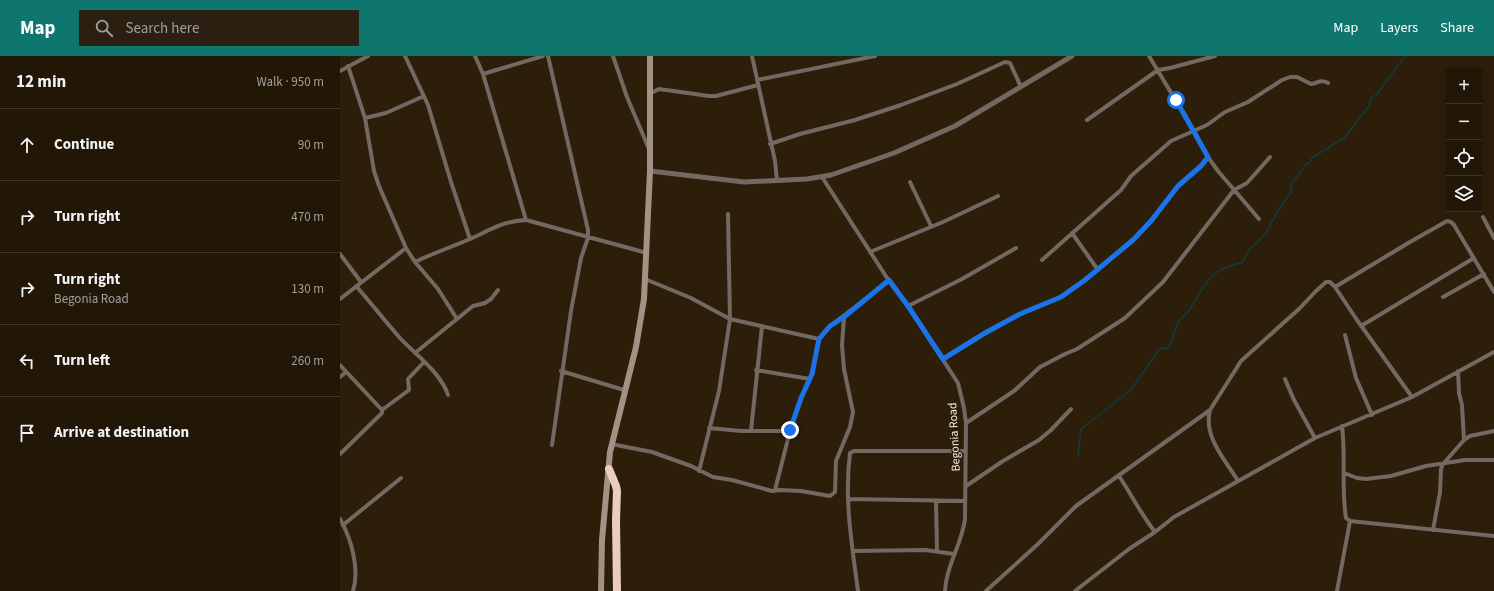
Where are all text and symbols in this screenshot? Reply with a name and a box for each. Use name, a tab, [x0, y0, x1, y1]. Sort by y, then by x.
search box	[79, 10, 359, 46]
text: Map	[20, 15, 55, 42]
icon: search	[93, 17, 115, 39]
text: Search here	[125, 18, 199, 39]
text: Map	[1333, 18, 1358, 38]
text: Layers	[1380, 18, 1418, 38]
text: Share	[1440, 18, 1474, 38]
map controls	[1446, 68, 1482, 212]
button: +	[1446, 68, 1482, 104]
text: 12 min	[16, 70, 66, 94]
text: Walk · 950 m	[256, 73, 324, 91]
route start	[1167, 91, 1185, 109]
button: −	[1446, 104, 1482, 140]
icon: ahead	[16, 134, 38, 156]
text: Continue	[54, 134, 114, 155]
text: 90 m	[298, 136, 324, 154]
button: locate	[1446, 140, 1482, 176]
button: layers	[1446, 176, 1482, 212]
icon: right	[16, 206, 38, 228]
text: Turn right	[54, 206, 120, 227]
text: 470 m	[291, 208, 324, 226]
text: Turn right	[54, 269, 120, 290]
icon: right	[16, 278, 38, 300]
text: 130 m	[291, 280, 324, 298]
text: Begonia Road	[54, 290, 129, 308]
icon: left	[16, 350, 38, 372]
text: Turn left	[54, 350, 110, 371]
text: 260 m	[291, 352, 324, 370]
street label: Begonia Road	[944, 402, 965, 472]
route end	[781, 421, 799, 439]
icon: arrive	[16, 422, 38, 444]
text: Arrive at destination	[54, 422, 189, 443]

